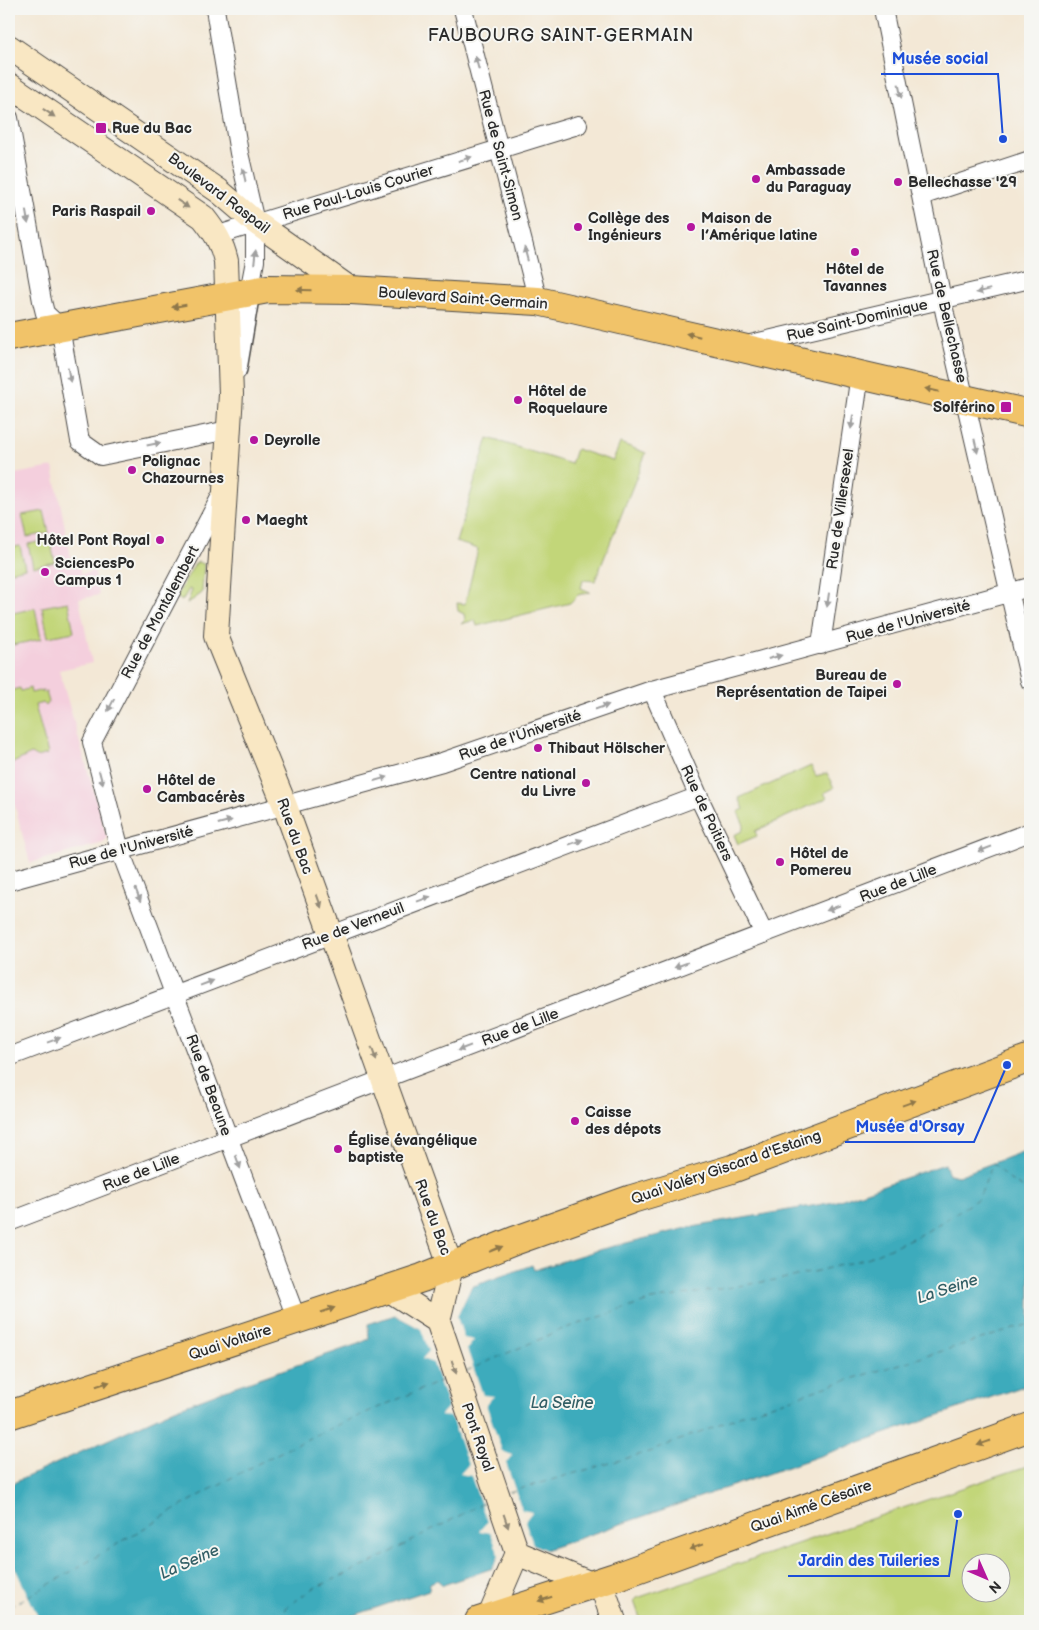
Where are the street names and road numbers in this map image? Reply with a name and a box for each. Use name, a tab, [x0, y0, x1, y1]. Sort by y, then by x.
street label: Rue de Saint-Simon	[474, 88, 527, 223]
street label: Boulevard Raspail	[164, 149, 274, 238]
street label: Rue Paul-Louis Courier	[280, 160, 437, 225]
street label: Rue de Bellechasse	[922, 247, 971, 385]
street label: Boulevard Saint-Germain	[377, 283, 548, 314]
street label: Rue Saint-Dominique	[785, 295, 930, 346]
street label: Rue de Villersexel	[823, 447, 858, 571]
street label: Rue de Montalembert	[117, 542, 204, 682]
street label: Rue de l'Université	[844, 596, 972, 647]
street label: Rue de l'Université	[457, 706, 584, 765]
street label: Rue de Poitiers	[676, 762, 737, 865]
street label: Rue du Bac	[272, 795, 317, 877]
street label: Rue de l'Université	[67, 822, 195, 873]
street label: Rue de Lille	[857, 860, 940, 907]
street label: Rue de Verneuil	[299, 898, 407, 955]
street label: Rue de Lille	[479, 1004, 562, 1051]
street label: Rue de Beaune	[181, 1032, 236, 1139]
street label: Quai Valéry Giscard d'Estaing	[629, 1126, 824, 1209]
street label: Rue de Lille	[100, 1149, 183, 1196]
street label: Rue du Bac	[410, 1176, 455, 1258]
street label: Quai Voltaire	[186, 1320, 274, 1365]
street label: Pont Royal	[457, 1400, 498, 1474]
street label: Quai Aimé Césaire	[748, 1476, 874, 1537]

